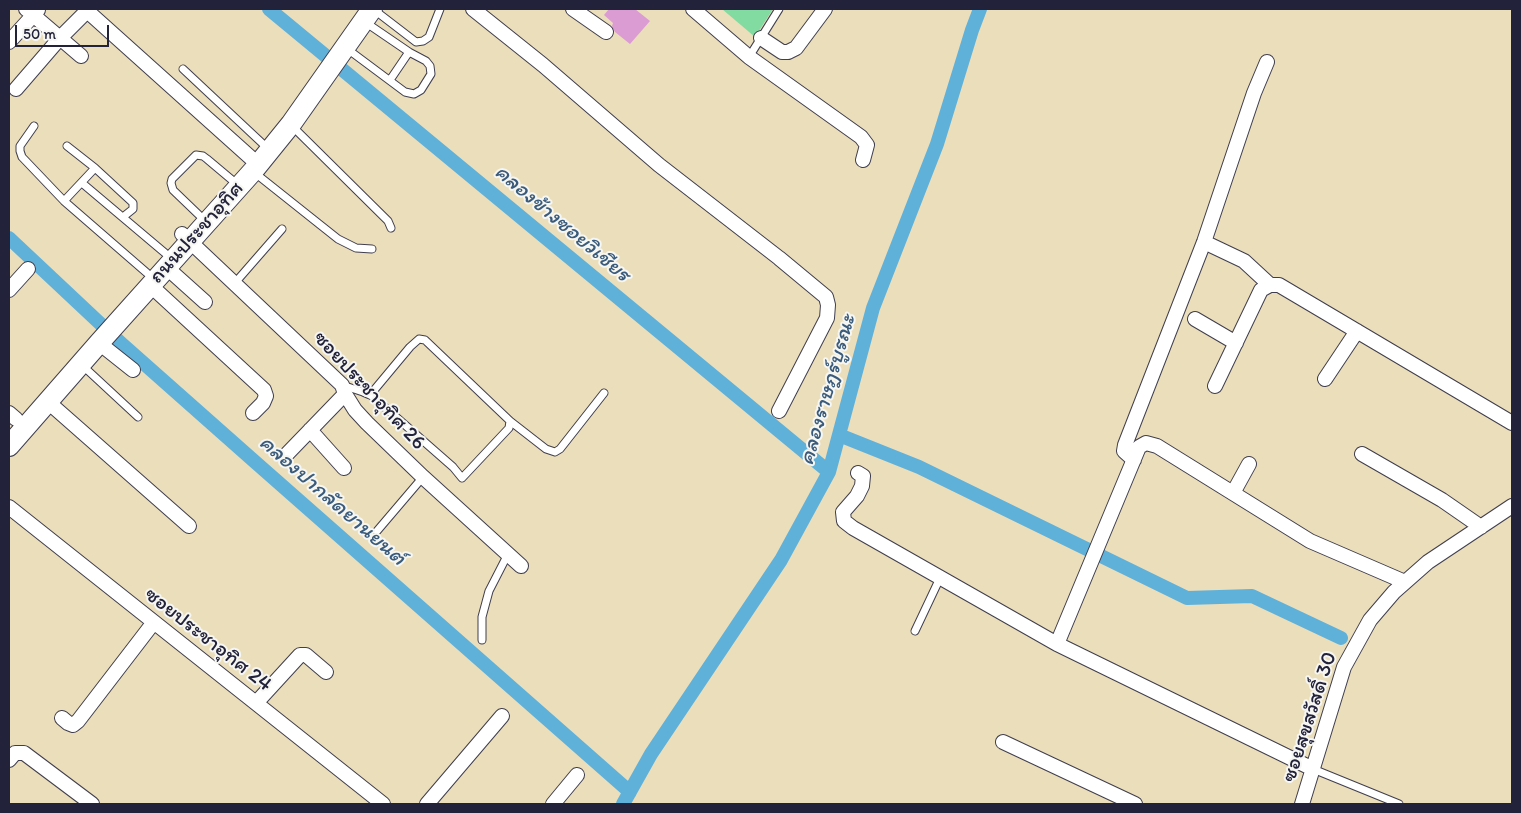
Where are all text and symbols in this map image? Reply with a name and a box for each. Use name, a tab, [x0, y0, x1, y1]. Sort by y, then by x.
scale bar	[18, 15, 111, 47]
text: 50 m	[23, 25, 56, 43]
water label: คลองข้างซอยวิเชียร	[489, 160, 635, 288]
street label: ถนนประชาอุทิศ	[145, 177, 249, 289]
water label: คลองราษฎร์บูรณะ	[794, 312, 862, 468]
street label: ซอยประชาอุทิศ 26	[308, 326, 430, 456]
water label: คลองปากลัดยานยนต์	[253, 430, 411, 572]
street label: ซอยประชาอุทิศ 24	[139, 582, 277, 698]
street label: ซอยสุขสวัสดิ์ 30	[1277, 649, 1343, 785]

